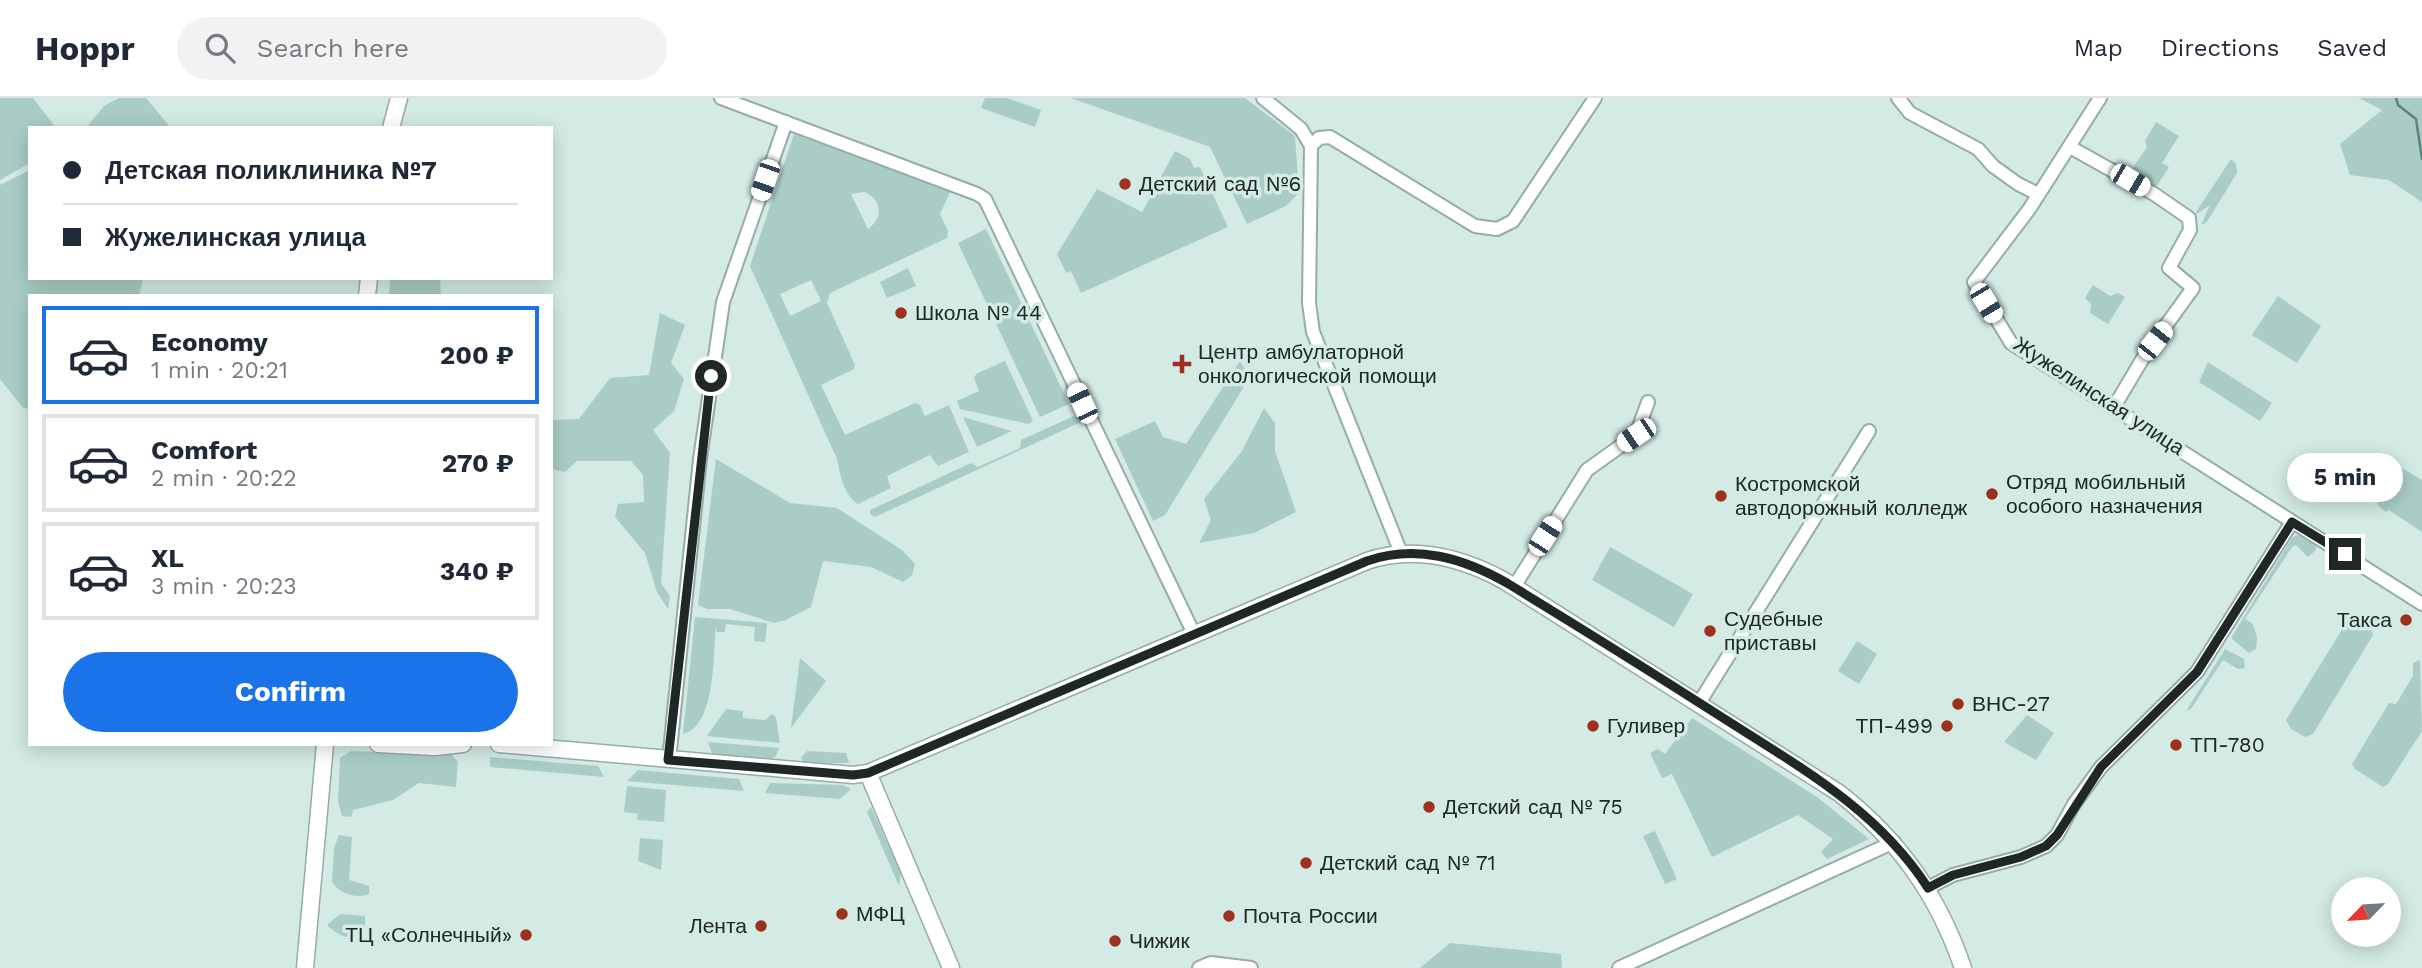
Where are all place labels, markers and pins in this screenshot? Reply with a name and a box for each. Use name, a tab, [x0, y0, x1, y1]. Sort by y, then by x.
place label: Детский сад №6	[1139, 171, 1301, 196]
marker: Детский сад №6	[1117, 176, 1133, 192]
place label: Школа № 44	[915, 300, 1042, 325]
marker: Школа № 44	[893, 305, 909, 321]
place label: Центр амбулаторной онкологической помощи	[1198, 339, 1437, 388]
marker: Центр амбулаторной онкологической помощи	[1172, 354, 1192, 374]
place label: Отряд мобильный особого назначения	[2006, 469, 2203, 518]
place label: Костромской автодорожный колледж	[1735, 471, 1967, 520]
marker: Отряд мобильный особого назначения	[1984, 486, 2000, 502]
marker: Костромской автодорожный колледж	[1713, 488, 1729, 504]
place label: Судебные приставы	[1724, 606, 1823, 655]
place label: Такса	[2337, 607, 2392, 632]
marker: Такса	[2398, 612, 2414, 628]
marker: Судебные приставы	[1702, 623, 1718, 639]
place label: ВНС-27	[1972, 691, 2050, 716]
marker: ВНС-27	[1950, 696, 1966, 712]
place label: Гуливер	[1607, 713, 1685, 738]
place label: ТП-499	[1856, 713, 1933, 738]
marker: Гуливер	[1585, 718, 1601, 734]
marker: ТП-499	[1939, 718, 1955, 734]
place label: ТП-780	[2190, 732, 2265, 757]
marker: ТП-780	[2168, 737, 2184, 753]
place label: Детский сад № 75	[1443, 794, 1623, 819]
marker: Детский сад № 75	[1421, 799, 1437, 815]
place label: Детский сад № 71	[1320, 850, 1496, 875]
marker: Детский сад № 71	[1298, 855, 1314, 871]
place label: МФЦ	[856, 901, 905, 926]
place label: Почта России	[1243, 903, 1378, 928]
marker: МФЦ	[834, 906, 850, 922]
marker: Почта России	[1221, 908, 1237, 924]
place label: Лента	[689, 913, 747, 938]
marker: Лента	[753, 918, 769, 934]
place label: ТЦ «Солнечный»	[345, 922, 512, 947]
marker: ТЦ «Солнечный»	[518, 927, 534, 943]
place label: Чижик	[1129, 928, 1191, 953]
marker: Чижик	[1107, 933, 1123, 949]

